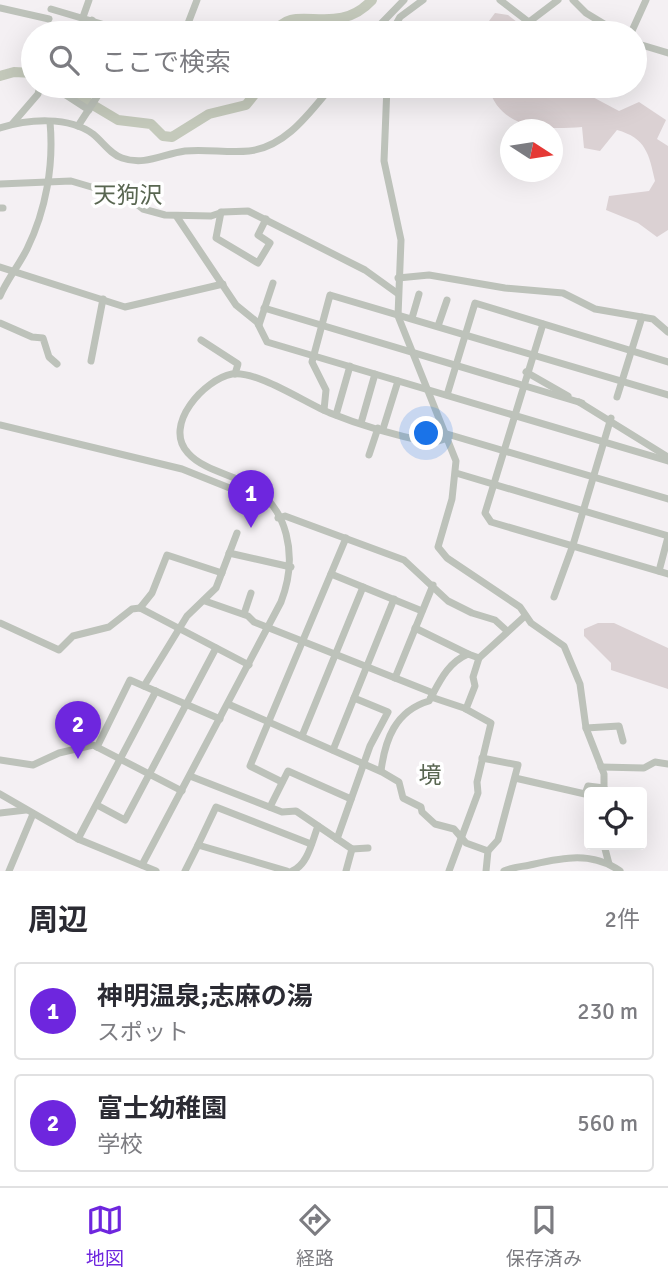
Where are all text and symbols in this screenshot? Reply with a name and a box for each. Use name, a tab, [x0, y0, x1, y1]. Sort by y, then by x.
search box	[21, 21, 647, 98]
icon: search	[45, 41, 83, 79]
text: ここで検索	[101, 47, 231, 79]
north arrow	[500, 119, 563, 182]
district label: 天狗沢	[94, 181, 163, 210]
your location	[409, 416, 443, 450]
pin: 1	[228, 470, 274, 528]
pin: 2	[55, 701, 101, 759]
district label: 境	[419, 761, 442, 790]
map controls	[584, 787, 647, 850]
button: locate	[584, 787, 647, 850]
text: 周辺	[28, 902, 88, 939]
text: 2件	[605, 905, 640, 934]
text: 神明温泉;志麻の湯	[97, 981, 313, 1013]
text: 1	[47, 997, 59, 1026]
text: 230 m	[577, 997, 638, 1026]
text: スポット	[97, 1018, 189, 1047]
text: 富士幼稚園	[97, 1093, 227, 1125]
text: 2	[47, 1109, 59, 1138]
text: 560 m	[577, 1109, 638, 1138]
text: 学校	[97, 1130, 143, 1159]
tab: 地図	[86, 1201, 124, 1271]
tab: 経路	[296, 1201, 334, 1271]
tab: 保存済み	[506, 1201, 582, 1271]

